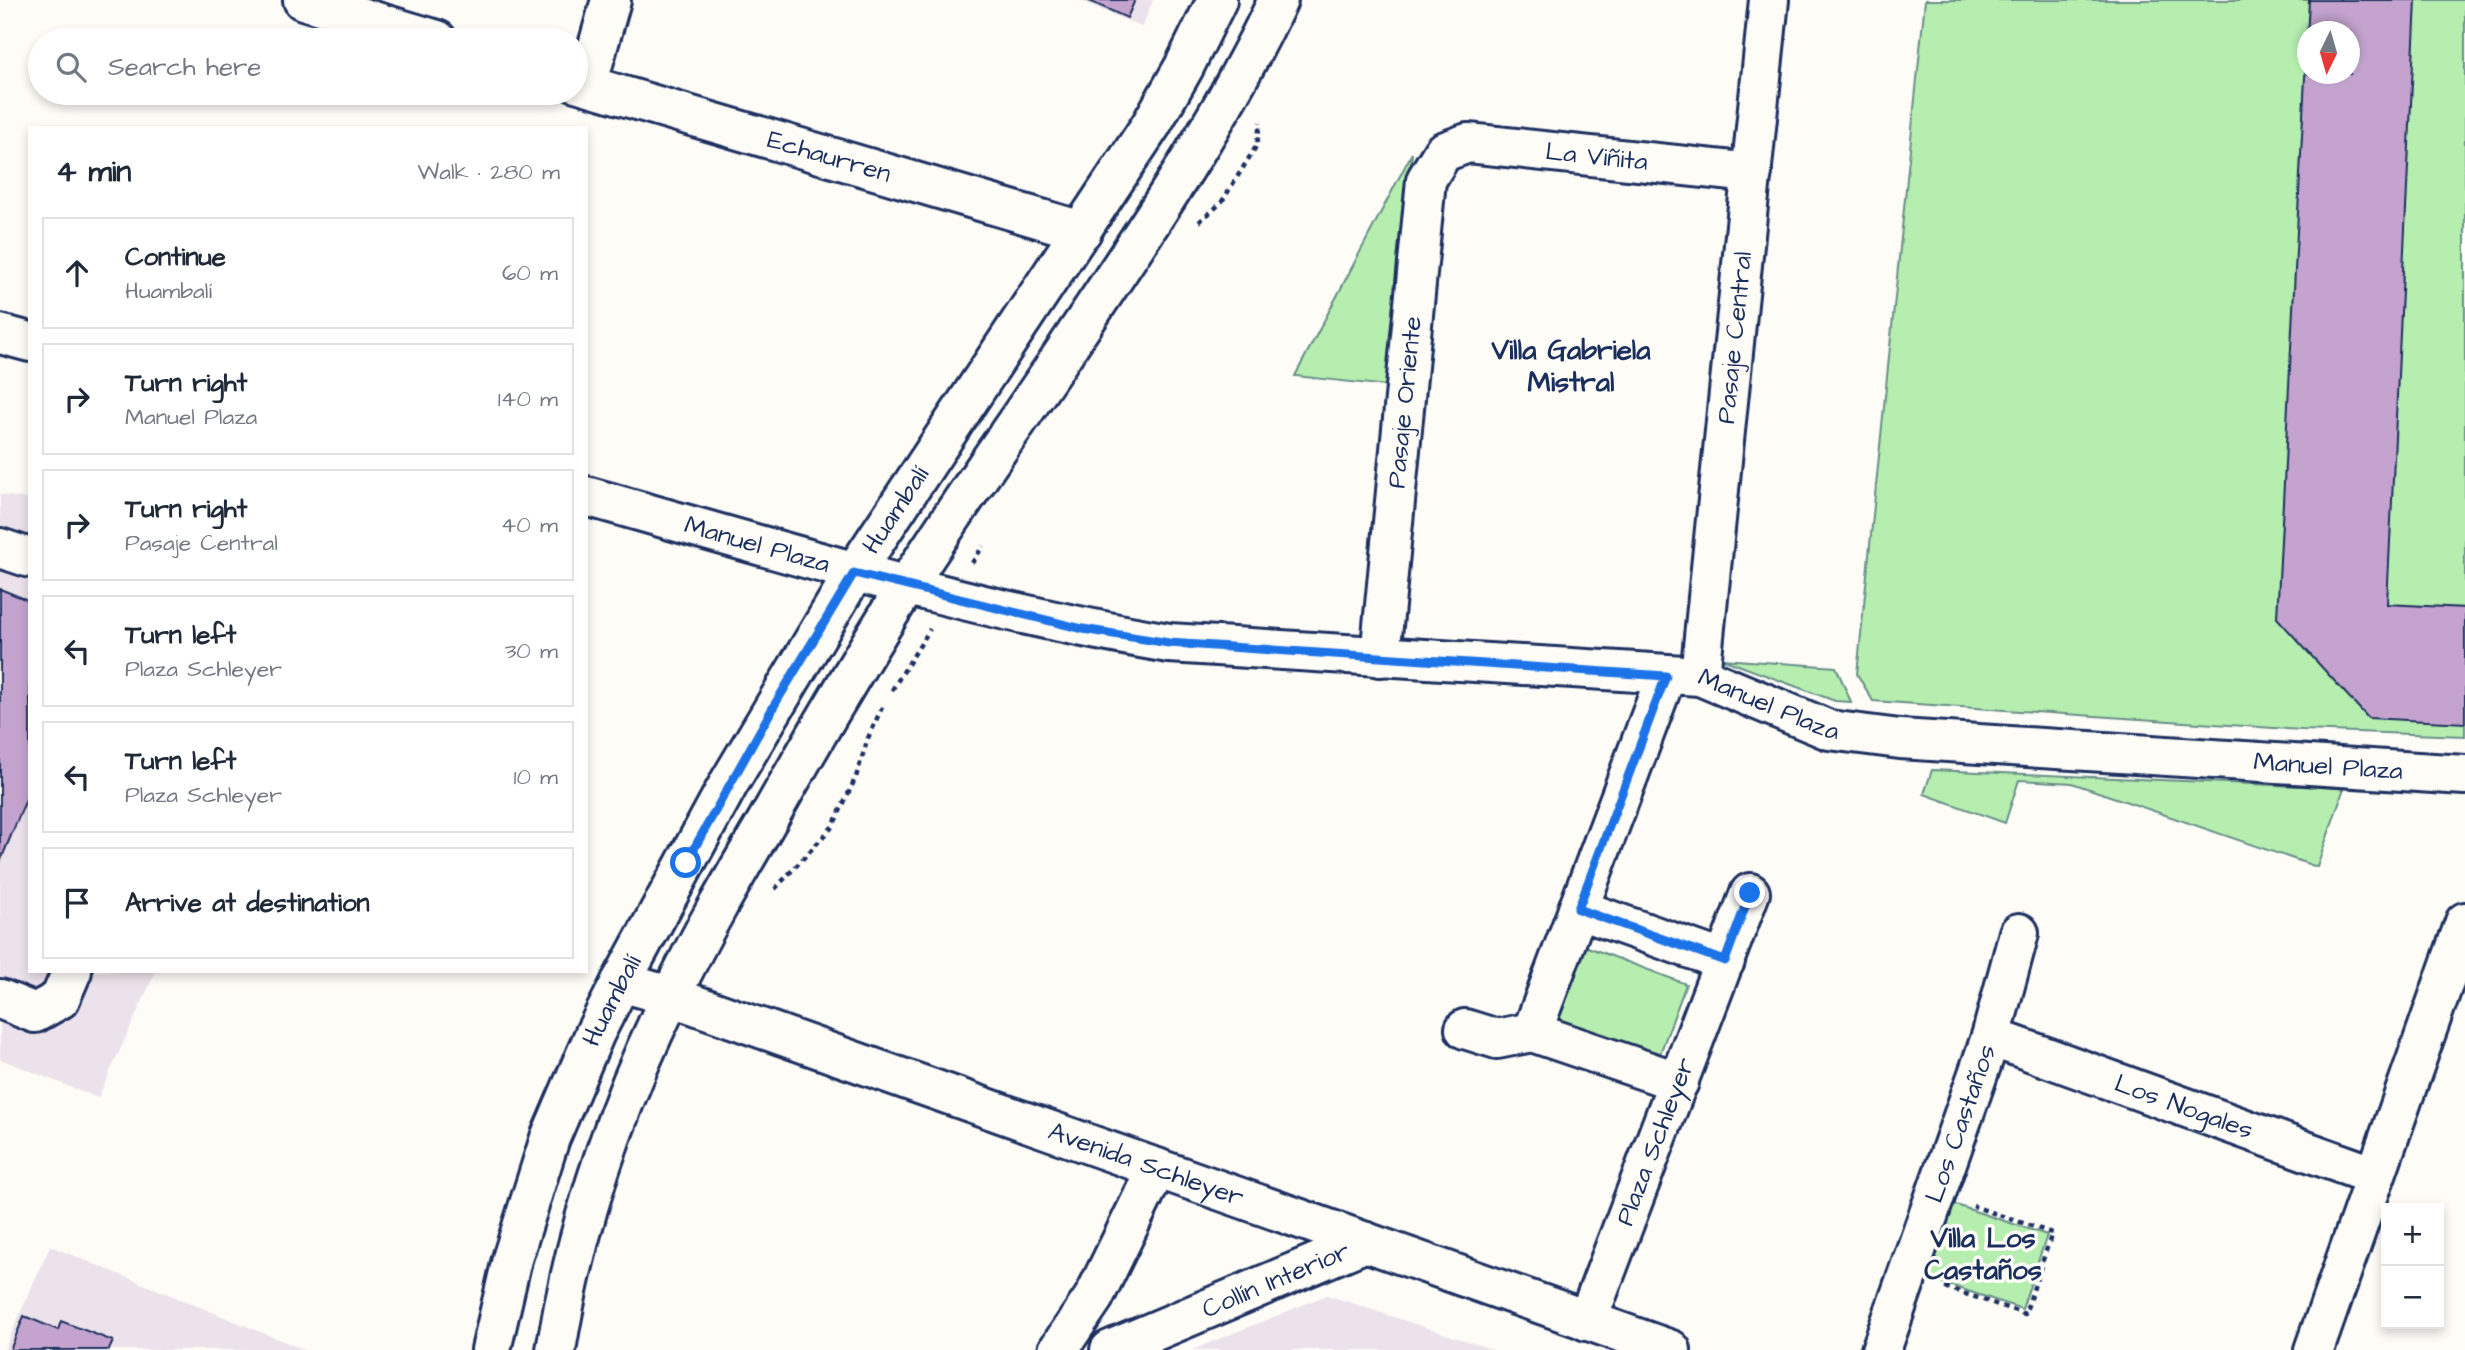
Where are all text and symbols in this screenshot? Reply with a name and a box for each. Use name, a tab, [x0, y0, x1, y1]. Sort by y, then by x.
north arrow	[2297, 21, 2360, 84]
search box	[28, 28, 588, 105]
icon: search	[52, 48, 90, 86]
text: Search here	[108, 49, 261, 85]
street label: Echaurren	[763, 121, 895, 192]
street label: La Viñita	[1544, 133, 1650, 180]
text: 4 min	[56, 151, 131, 193]
text: Walk · 280 m	[418, 156, 560, 188]
text: Continue	[125, 239, 226, 275]
street label: Pasaje Central	[1708, 250, 1761, 426]
icon: ahead	[58, 254, 96, 292]
text: 60 m	[502, 257, 558, 289]
text: Huambalí	[125, 275, 212, 307]
street label: Pasaje Oriente	[1378, 315, 1431, 490]
district label: Villa Gabriela Mistral	[1491, 331, 1651, 402]
text: Turn right	[125, 365, 247, 401]
icon: right	[58, 380, 96, 418]
text: 140 m	[498, 383, 558, 415]
text: Manuel Plaza	[125, 401, 257, 433]
street label: Huambalí	[854, 459, 938, 561]
text: Turn right	[125, 491, 247, 527]
icon: right	[58, 506, 96, 544]
street label: Manuel Plaza	[680, 507, 834, 582]
text: 40 m	[501, 509, 558, 541]
text: Pasaje Central	[125, 527, 278, 559]
text: Turn left	[125, 617, 236, 653]
icon: left	[58, 632, 96, 670]
text: 30 m	[505, 635, 558, 667]
text: Plaza Schleyer	[125, 653, 282, 685]
street label: Manuel Plaza	[1693, 659, 1841, 749]
text: Turn left	[125, 743, 236, 779]
street label: Manuel Plaza	[2252, 744, 2404, 789]
icon: left	[58, 758, 96, 796]
text: 10 m	[513, 761, 558, 793]
text: Plaza Schleyer	[125, 779, 282, 811]
route start	[670, 847, 701, 878]
route end	[1734, 877, 1765, 908]
icon: arrive	[58, 884, 96, 922]
text: Arrive at destination	[125, 885, 370, 921]
street label: Huambalí	[573, 948, 650, 1052]
street label: Los Castaños	[1916, 1040, 2005, 1208]
street label: Plaza Schleyer	[1607, 1052, 1704, 1231]
street label: Los Nogales	[2109, 1065, 2258, 1148]
street label: Avenida Schleyer	[1043, 1113, 1249, 1216]
map controls	[2381, 1203, 2444, 1329]
button: +	[2381, 1203, 2444, 1266]
district label: Villa Los Castaños	[1924, 1219, 2042, 1290]
street label: Collín Interior	[1196, 1233, 1355, 1327]
button: −	[2381, 1266, 2444, 1329]

